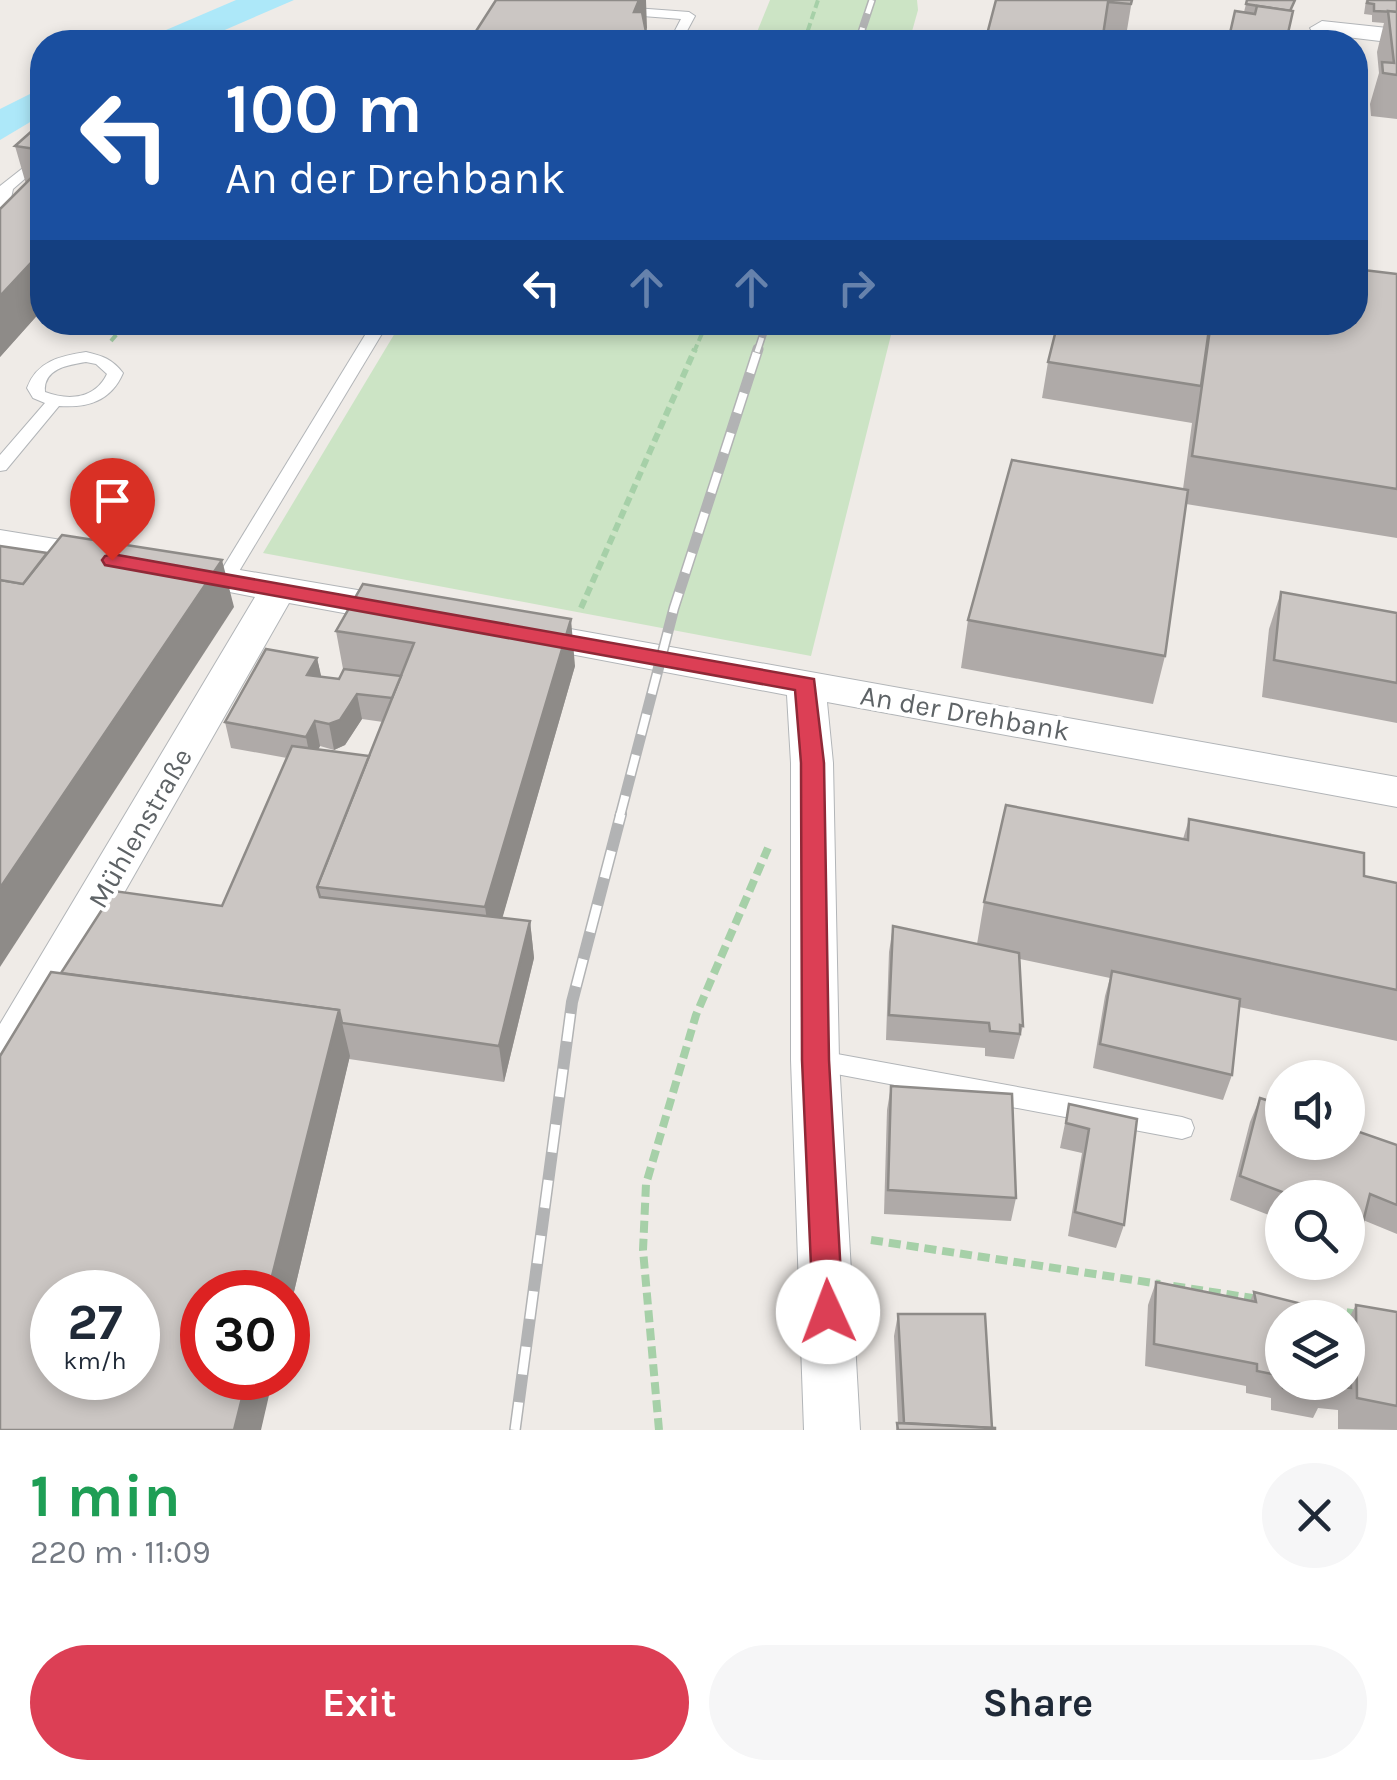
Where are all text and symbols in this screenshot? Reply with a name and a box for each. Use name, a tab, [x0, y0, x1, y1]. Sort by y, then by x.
text: 100 m	[225, 68, 423, 150]
icon: left	[60, 70, 190, 200]
text: An der Drehbank	[225, 152, 566, 204]
icon: left	[514, 260, 569, 315]
icon: ahead	[619, 260, 674, 315]
icon: ahead	[724, 260, 779, 315]
icon: right	[829, 260, 884, 315]
pin	[70, 458, 155, 561]
icon: arrive	[85, 473, 140, 528]
street label: An der Drehbank	[858, 678, 1072, 748]
street label: Mühlenstraße	[81, 742, 199, 914]
map controls	[1265, 1060, 1365, 1400]
button: sound	[1265, 1060, 1365, 1160]
button: search	[1265, 1180, 1365, 1280]
position arrow	[776, 1260, 880, 1364]
speed limit sign: 30	[180, 1270, 310, 1400]
text: 27	[67, 1293, 123, 1352]
button: layers	[1265, 1300, 1365, 1400]
text: km/h	[63, 1346, 127, 1375]
text: 1 min	[30, 1461, 181, 1531]
button: close	[1262, 1463, 1367, 1568]
text: 220 m · 11:09	[30, 1534, 211, 1571]
button: Exit	[30, 1645, 689, 1760]
button: Share	[709, 1645, 1367, 1760]

